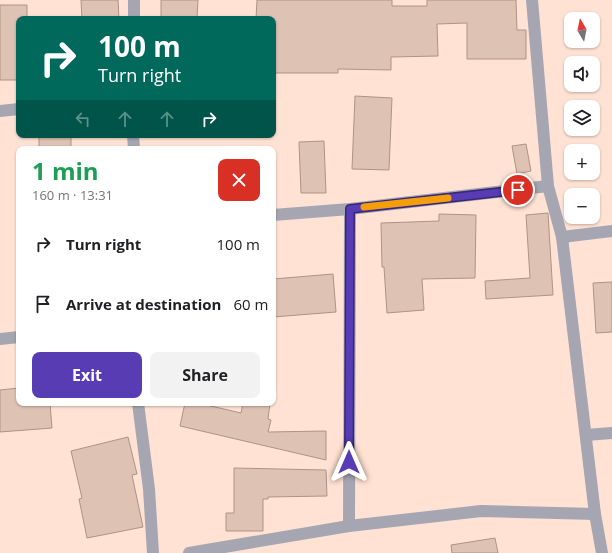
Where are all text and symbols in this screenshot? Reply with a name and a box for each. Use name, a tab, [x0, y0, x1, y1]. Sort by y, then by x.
north arrow	[564, 12, 600, 48]
map controls	[564, 12, 600, 224]
text: 100 m	[98, 27, 181, 65]
icon: right	[32, 32, 84, 84]
button: sound	[564, 56, 600, 92]
text: Turn right	[98, 63, 181, 87]
button: layers	[564, 100, 600, 136]
icon: left	[72, 108, 94, 130]
icon: ahead	[114, 108, 136, 130]
icon: ahead	[156, 108, 178, 130]
icon: right	[198, 108, 220, 130]
button: +	[564, 144, 600, 180]
text: 1 min	[32, 154, 99, 187]
button: close	[218, 159, 260, 201]
pin	[501, 173, 535, 207]
icon: arrive	[507, 179, 529, 201]
text: 160 m · 13:31	[32, 186, 113, 204]
button: −	[564, 188, 600, 224]
icon: right	[32, 233, 54, 255]
text: Turn right	[66, 234, 141, 254]
text: 100 m	[216, 234, 260, 254]
icon: arrive	[32, 293, 54, 315]
text: Arrive at destination	[66, 294, 221, 314]
text: 60 m	[233, 294, 268, 314]
button: Exit	[32, 352, 142, 398]
button: Share	[150, 352, 260, 398]
position arrow	[328, 441, 370, 483]

